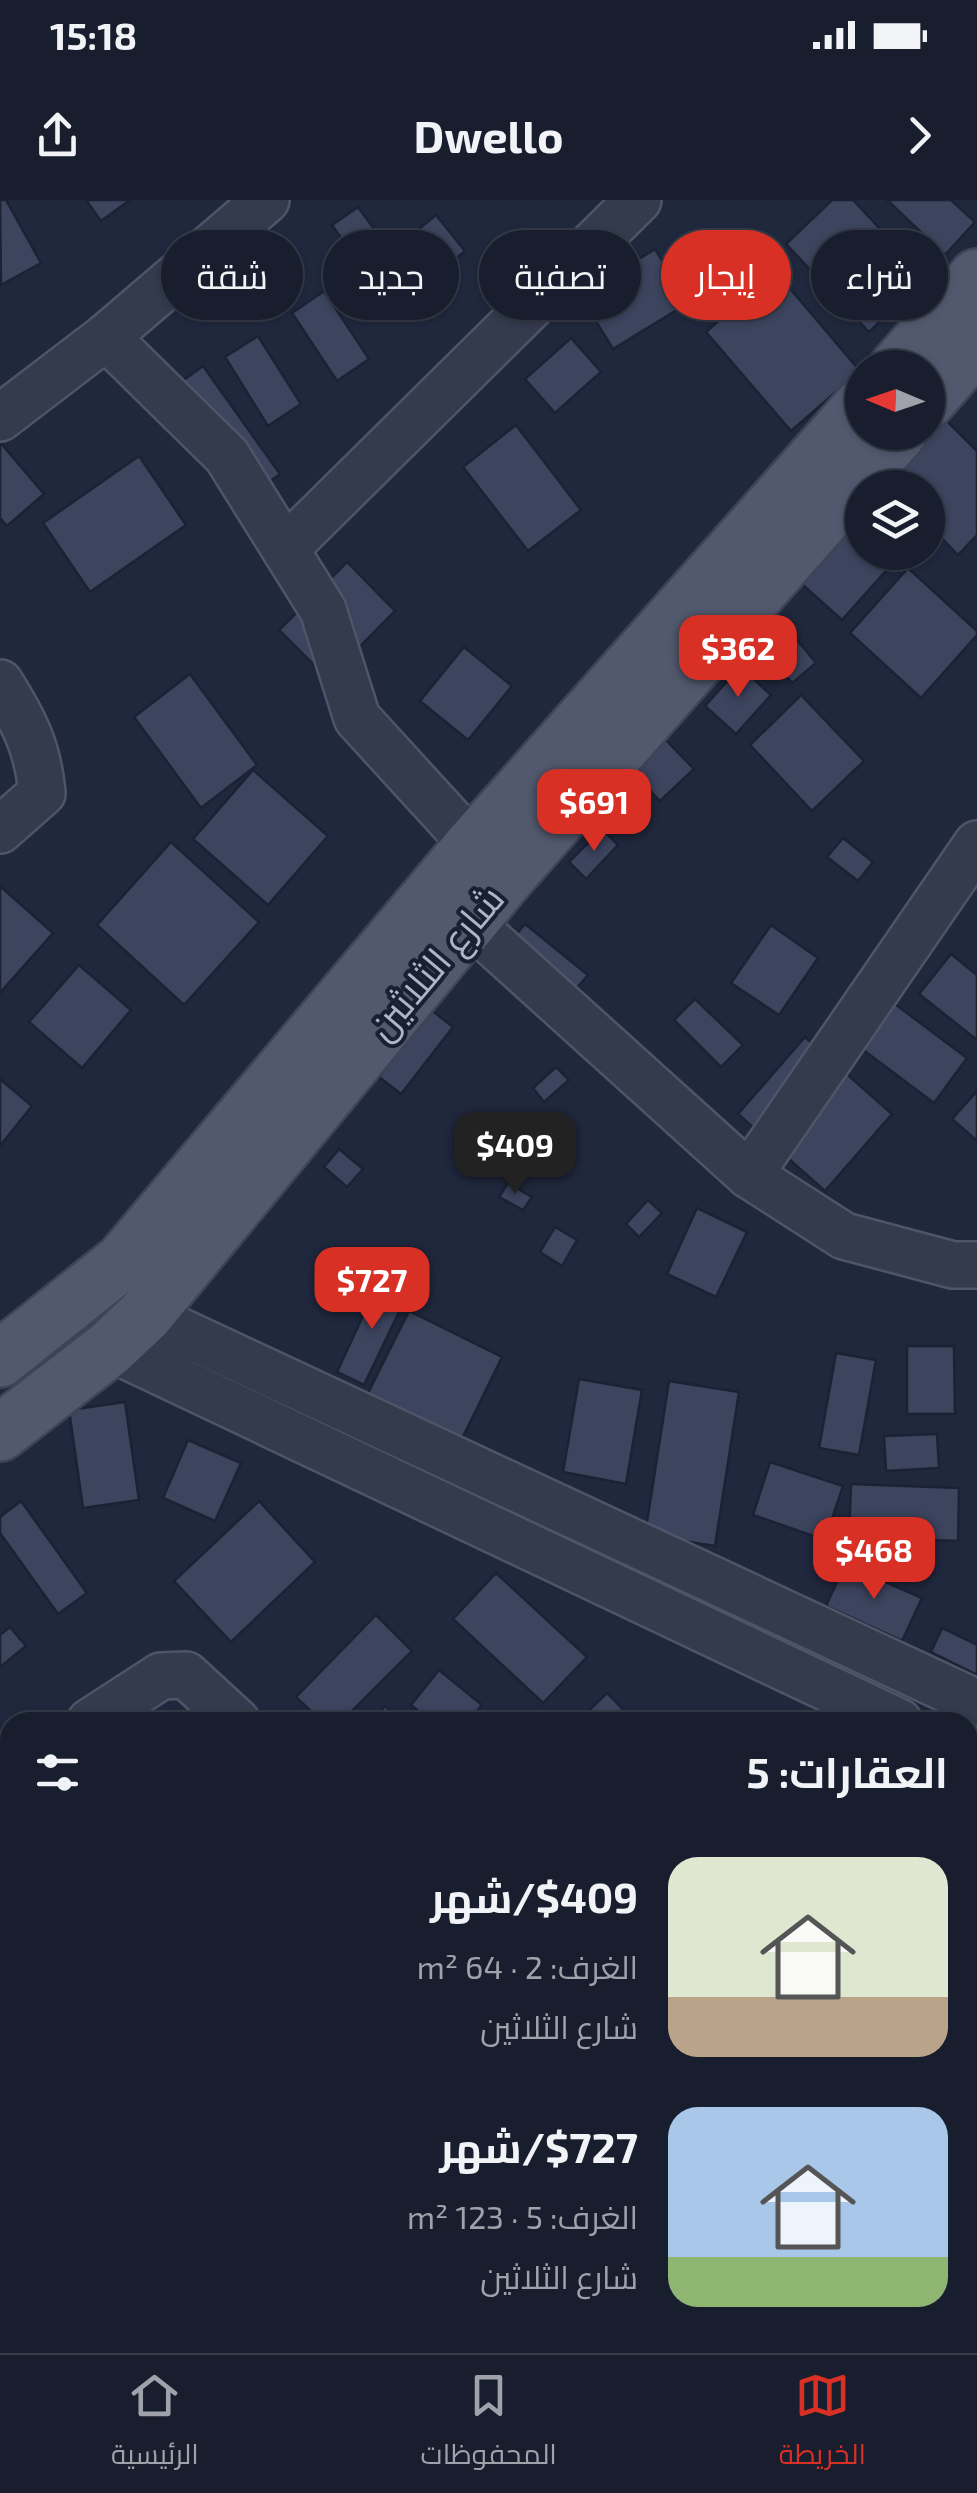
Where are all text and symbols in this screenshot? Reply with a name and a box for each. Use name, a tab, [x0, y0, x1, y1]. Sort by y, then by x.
text: 15:18	[50, 12, 137, 58]
icon: share	[30, 108, 85, 163]
text: Dwello	[413, 108, 564, 162]
icon: forward	[892, 108, 947, 163]
chip: شقة	[161, 230, 303, 320]
chip: جديد	[323, 230, 459, 320]
chip: تصفية	[479, 230, 641, 320]
chip: إيجار	[661, 230, 791, 320]
chip: شراء	[811, 230, 948, 320]
north arrow	[845, 350, 945, 450]
map controls	[845, 350, 945, 570]
button: layers	[845, 470, 945, 570]
pin: $362	[679, 615, 797, 700]
text: $362	[701, 628, 775, 666]
pin: $691	[535, 769, 653, 854]
text: $691	[559, 782, 629, 820]
street label: شارع الثلاثين	[357, 875, 515, 1051]
pin: $409	[456, 1112, 574, 1197]
text: $409	[476, 1125, 554, 1163]
pin: $727	[313, 1247, 431, 1332]
text: $727	[337, 1260, 407, 1298]
pin: $468	[815, 1517, 933, 1602]
text: $468	[835, 1530, 913, 1568]
icon: filters	[30, 1745, 85, 1800]
text: العقارات: 5	[746, 1746, 948, 1796]
text: $409/شهر	[430, 1871, 638, 1921]
icon: home	[748, 1897, 868, 2017]
text: الغرف: 2 · 64 m²	[417, 1947, 638, 1985]
text: شارع الثلاثين	[480, 2007, 638, 2045]
text: $727/شهر	[439, 2121, 638, 2171]
icon: home	[748, 2147, 868, 2267]
text: الغرف: 5 · 123 m²	[407, 2197, 638, 2235]
text: شارع الثلاثين	[480, 2257, 638, 2295]
tab: الرئيسية	[111, 2368, 199, 2480]
tab: المحفوظات	[421, 2368, 557, 2480]
tab: الخريطة	[779, 2368, 866, 2480]

